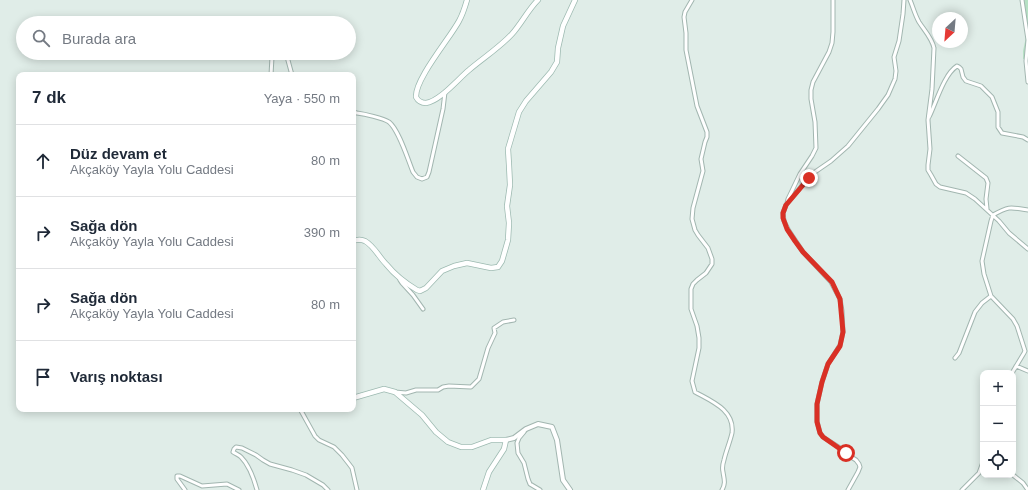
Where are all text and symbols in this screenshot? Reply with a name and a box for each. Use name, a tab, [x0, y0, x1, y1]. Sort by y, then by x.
north arrow	[932, 12, 968, 48]
search box	[16, 16, 356, 60]
icon: search	[30, 27, 52, 49]
text: Burada ara	[62, 30, 136, 47]
text: 7 dk	[32, 88, 66, 107]
text: Yaya · 550 m	[264, 91, 340, 106]
text: Düz devam et	[70, 145, 167, 162]
icon: ahead	[32, 150, 54, 172]
text: 80 m	[311, 153, 340, 168]
text: Akçaköy Yayla Yolu Caddesi	[70, 162, 234, 177]
route end	[800, 169, 818, 187]
text: Sağa dön	[70, 217, 138, 234]
icon: right	[32, 222, 54, 244]
text: 390 m	[304, 225, 340, 240]
text: Akçaköy Yayla Yolu Caddesi	[70, 234, 234, 249]
text: Sağa dön	[70, 289, 138, 306]
icon: right	[32, 294, 54, 316]
text: 80 m	[311, 297, 340, 312]
text: Akçaköy Yayla Yolu Caddesi	[70, 306, 234, 321]
icon: arrive	[32, 366, 54, 388]
text: Varış noktası	[70, 368, 163, 385]
map controls	[980, 370, 1016, 478]
button: +	[980, 370, 1016, 406]
button: −	[980, 406, 1016, 442]
button: locate	[980, 442, 1016, 478]
route start	[837, 444, 855, 462]

